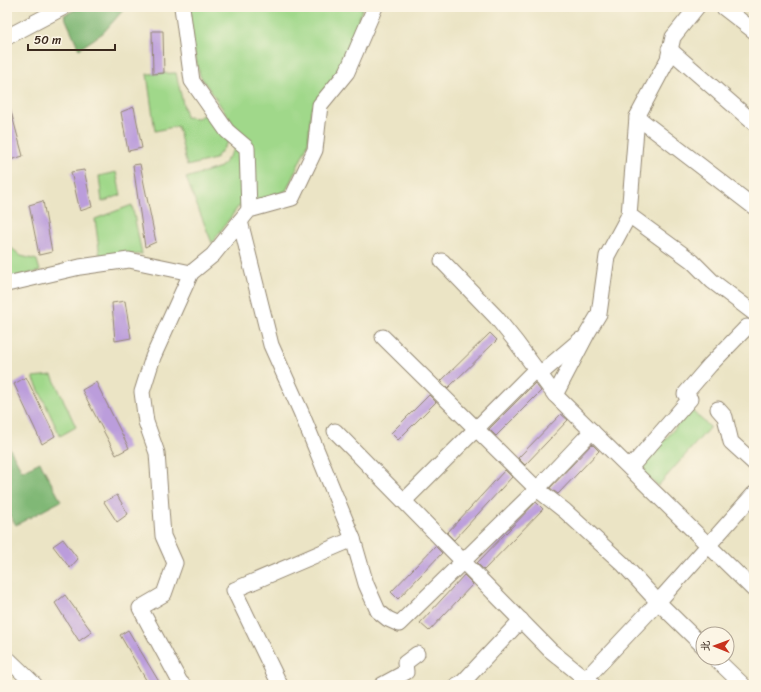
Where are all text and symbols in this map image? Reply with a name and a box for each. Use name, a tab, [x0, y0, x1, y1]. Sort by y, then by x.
scale bar	[28, 26, 115, 52]
text: 50 m	[34, 29, 61, 51]
north arrow	[695, 626, 735, 666]
text: 北	[696, 640, 715, 651]

